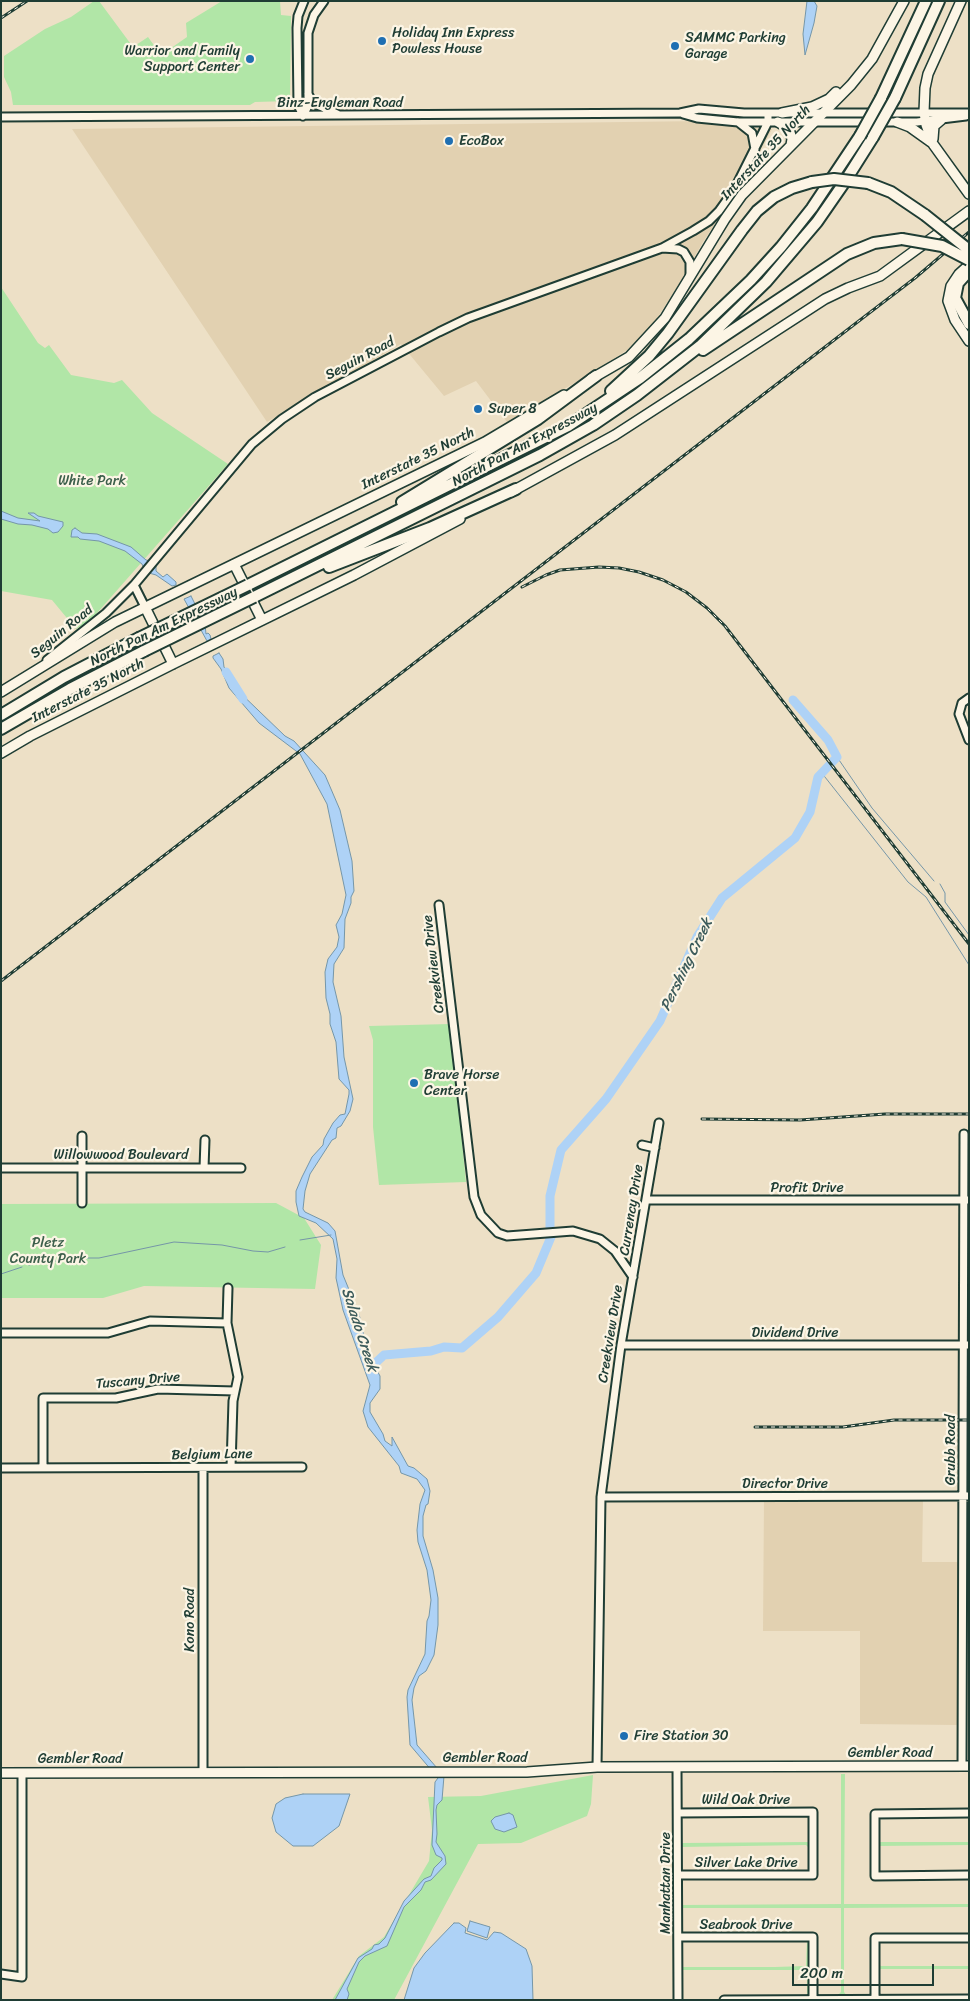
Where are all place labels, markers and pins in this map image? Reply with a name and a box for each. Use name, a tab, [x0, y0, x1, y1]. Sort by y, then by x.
place label: Holiday Inn Express Powless House	[392, 25, 514, 58]
place label: SAMMC Parking Garage	[685, 30, 786, 62]
marker: Holiday Inn Express Powless House	[376, 35, 388, 47]
marker: SAMMC Parking Garage	[669, 40, 681, 52]
place label: Warrior and Family Support Center	[125, 43, 240, 75]
marker: Warrior and Family Support Center	[244, 53, 256, 65]
place label: EcoBox	[459, 133, 504, 149]
marker: EcoBox	[443, 135, 455, 147]
place label: Super 8	[488, 401, 537, 417]
marker: Super 8	[472, 403, 484, 415]
place label: Brave Horse Center	[424, 1067, 499, 1100]
marker: Brave Horse Center	[408, 1077, 420, 1089]
place label: Fire Station 30	[634, 1728, 729, 1744]
marker: Fire Station 30	[618, 1730, 630, 1742]

